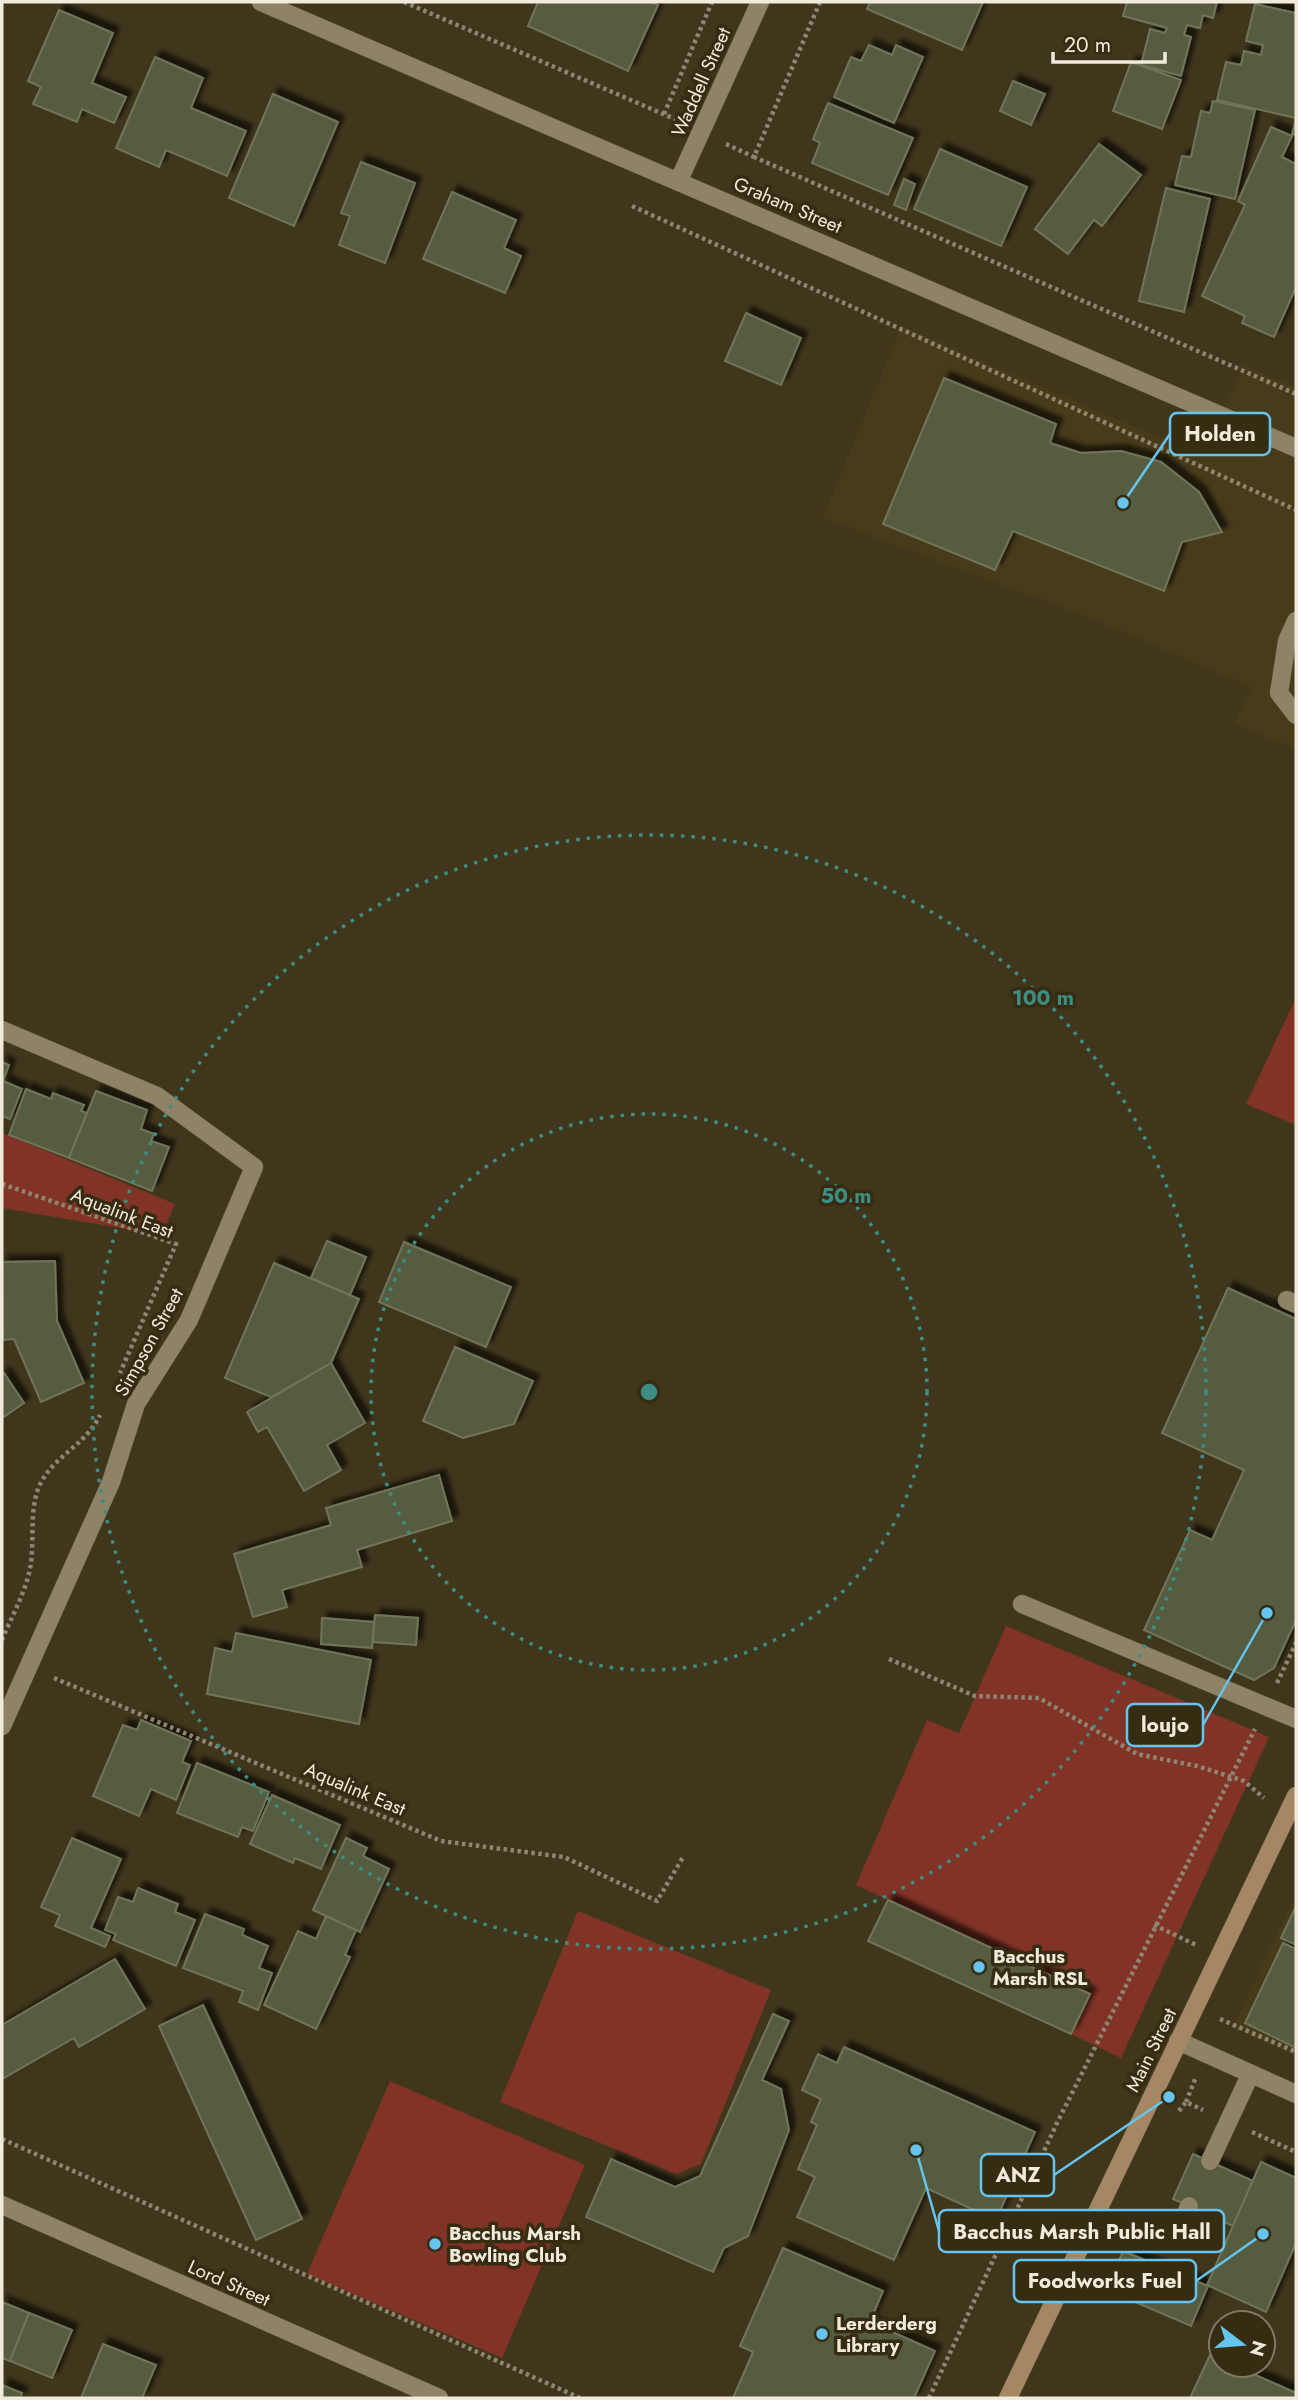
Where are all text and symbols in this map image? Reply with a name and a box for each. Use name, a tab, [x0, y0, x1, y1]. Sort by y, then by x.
scale bar	[1053, 21, 1165, 65]
street label: Waddell Street	[665, 23, 737, 141]
text: 20 m	[1064, 30, 1111, 60]
street label: Graham Street	[730, 170, 847, 240]
callout: Holden	[1170, 413, 1270, 455]
text: Holden	[1184, 419, 1256, 449]
text: 100 m	[1012, 983, 1074, 1013]
street label: Aqualink East	[67, 1181, 177, 1245]
text: 50 m	[821, 1181, 871, 1211]
street label: Simpson Street	[108, 1283, 190, 1401]
centre of rings	[637, 1380, 661, 1404]
callout: loujo	[1127, 1704, 1203, 1746]
text: loujo	[1141, 1710, 1189, 1740]
street label: Aqualink East	[300, 1756, 410, 1823]
place label: Bacchus Marsh RSL	[993, 1943, 1087, 1992]
marker: Bacchus Marsh RSL	[971, 1959, 987, 1975]
street label: Main Street	[1119, 2003, 1183, 2097]
callout: ANZ	[981, 2154, 1054, 2196]
text: ANZ	[994, 2160, 1041, 2190]
callout: Bacchus Marsh Public Hall	[939, 2210, 1224, 2252]
text: Bacchus Marsh Public Hall	[953, 2217, 1211, 2247]
place label: Bacchus Marsh Bowling Club	[449, 2220, 581, 2269]
marker: Bacchus Marsh Bowling Club	[427, 2236, 443, 2252]
street label: Lord Street	[184, 2253, 275, 2313]
callout: Foodworks Fuel	[1014, 2260, 1196, 2302]
text: Foodworks Fuel	[1028, 2266, 1182, 2296]
north arrow	[1207, 2309, 1277, 2379]
place label: Lerderderg Library	[836, 2310, 937, 2359]
marker: Lerderderg Library	[814, 2326, 830, 2342]
text: N	[1243, 2338, 1273, 2360]

